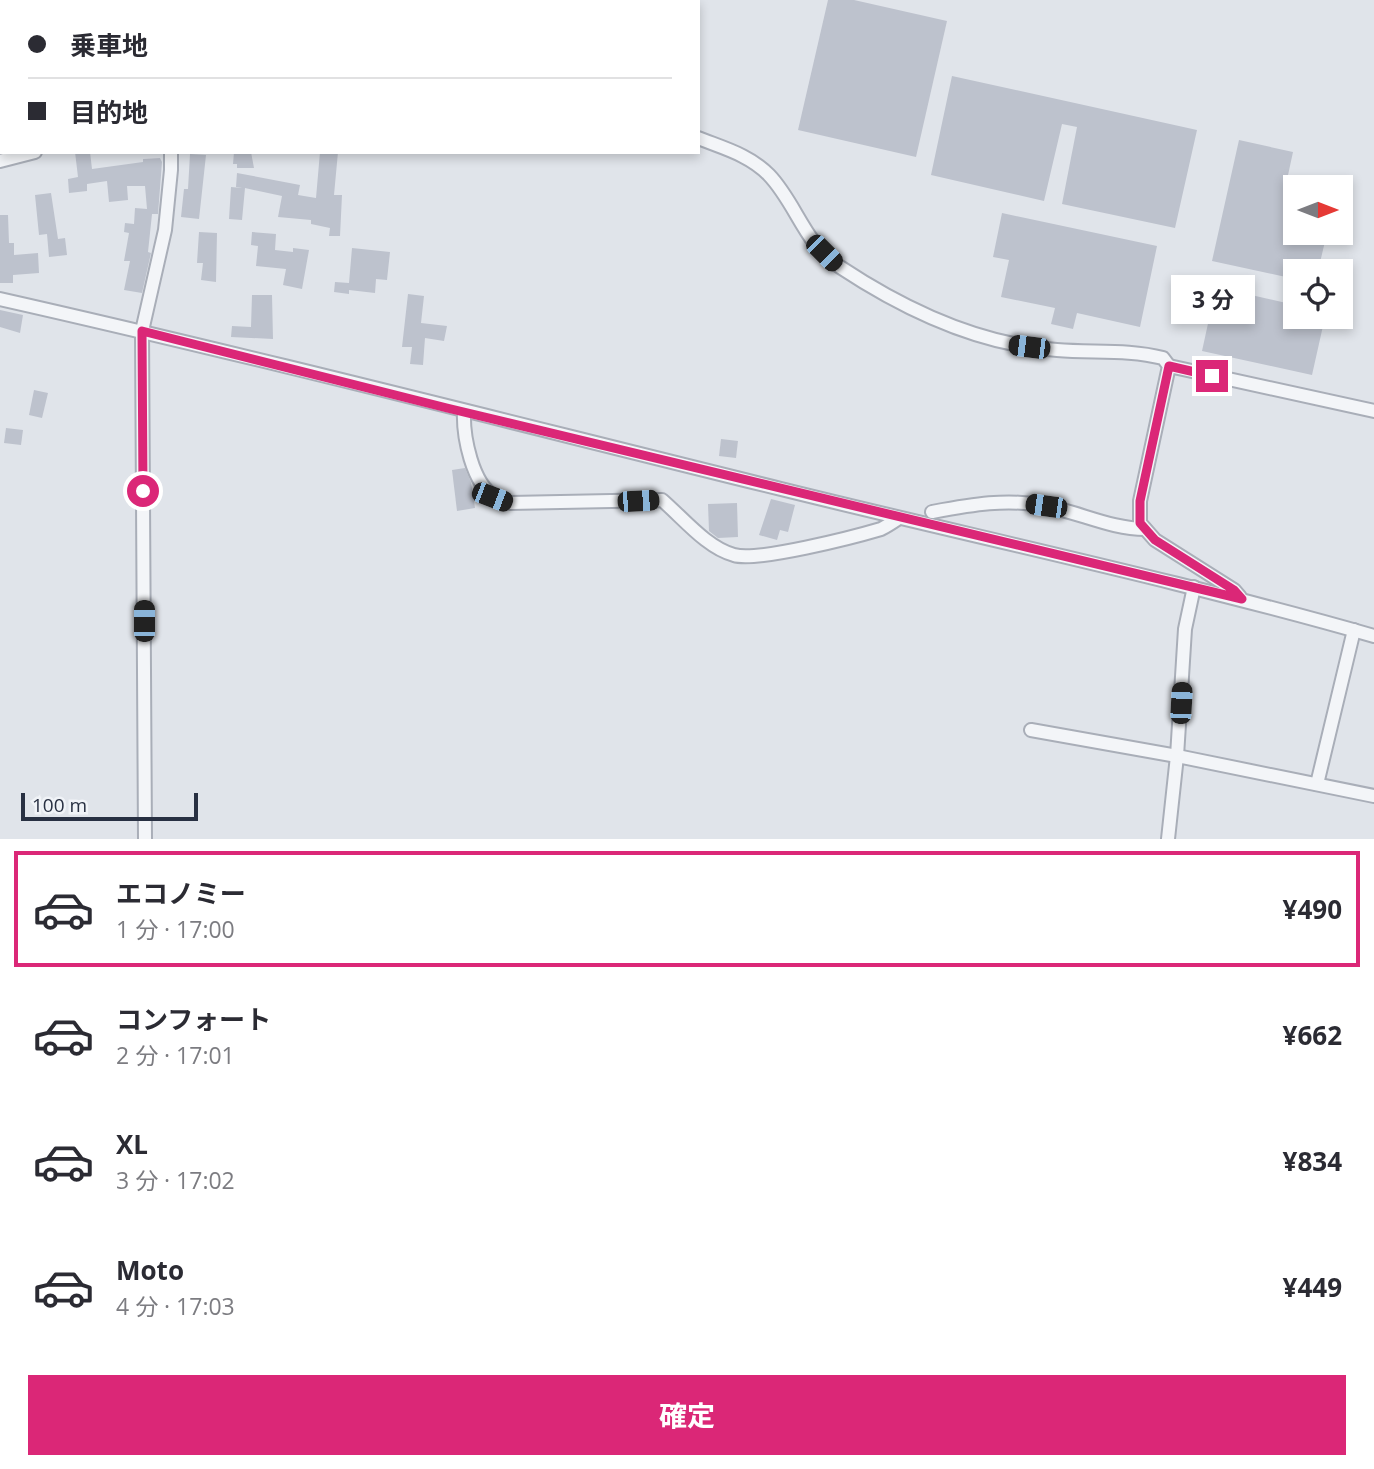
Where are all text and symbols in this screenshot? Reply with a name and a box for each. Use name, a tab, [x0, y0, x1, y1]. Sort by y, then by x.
text: 乗車地	[70, 27, 148, 63]
text: 目的地	[70, 94, 148, 130]
north arrow	[1283, 175, 1353, 245]
map controls	[1283, 175, 1353, 329]
car	[802, 231, 847, 275]
button: locate	[1283, 259, 1353, 329]
callout: 3 分	[1170, 274, 1254, 324]
text: 3 分	[1192, 283, 1234, 315]
car	[1007, 334, 1052, 360]
route end	[1196, 360, 1228, 392]
route start	[127, 475, 159, 507]
car	[469, 480, 516, 514]
car	[617, 489, 660, 513]
car	[1024, 493, 1069, 519]
car	[134, 600, 155, 642]
car	[1170, 681, 1193, 725]
scale bar	[21, 790, 198, 822]
text: 100 m	[32, 792, 87, 818]
text: エコノミー	[116, 875, 246, 911]
icon: car	[32, 878, 95, 941]
text: ¥490	[1283, 891, 1342, 927]
text: 1 分 · 17:00	[116, 913, 235, 945]
text: コンフォート	[116, 1001, 271, 1037]
icon: car	[32, 1004, 95, 1067]
text: ¥662	[1283, 1017, 1342, 1053]
text: 2 分 · 17:01	[116, 1039, 235, 1071]
text: XL	[116, 1126, 148, 1162]
icon: car	[32, 1130, 95, 1193]
text: ¥834	[1283, 1143, 1342, 1179]
text: 3 分 · 17:02	[116, 1164, 235, 1196]
text: Moto	[116, 1252, 184, 1288]
icon: car	[32, 1256, 95, 1319]
text: ¥449	[1283, 1269, 1342, 1305]
text: 4 分 · 17:03	[116, 1290, 235, 1322]
button: 確定	[28, 1375, 1346, 1455]

